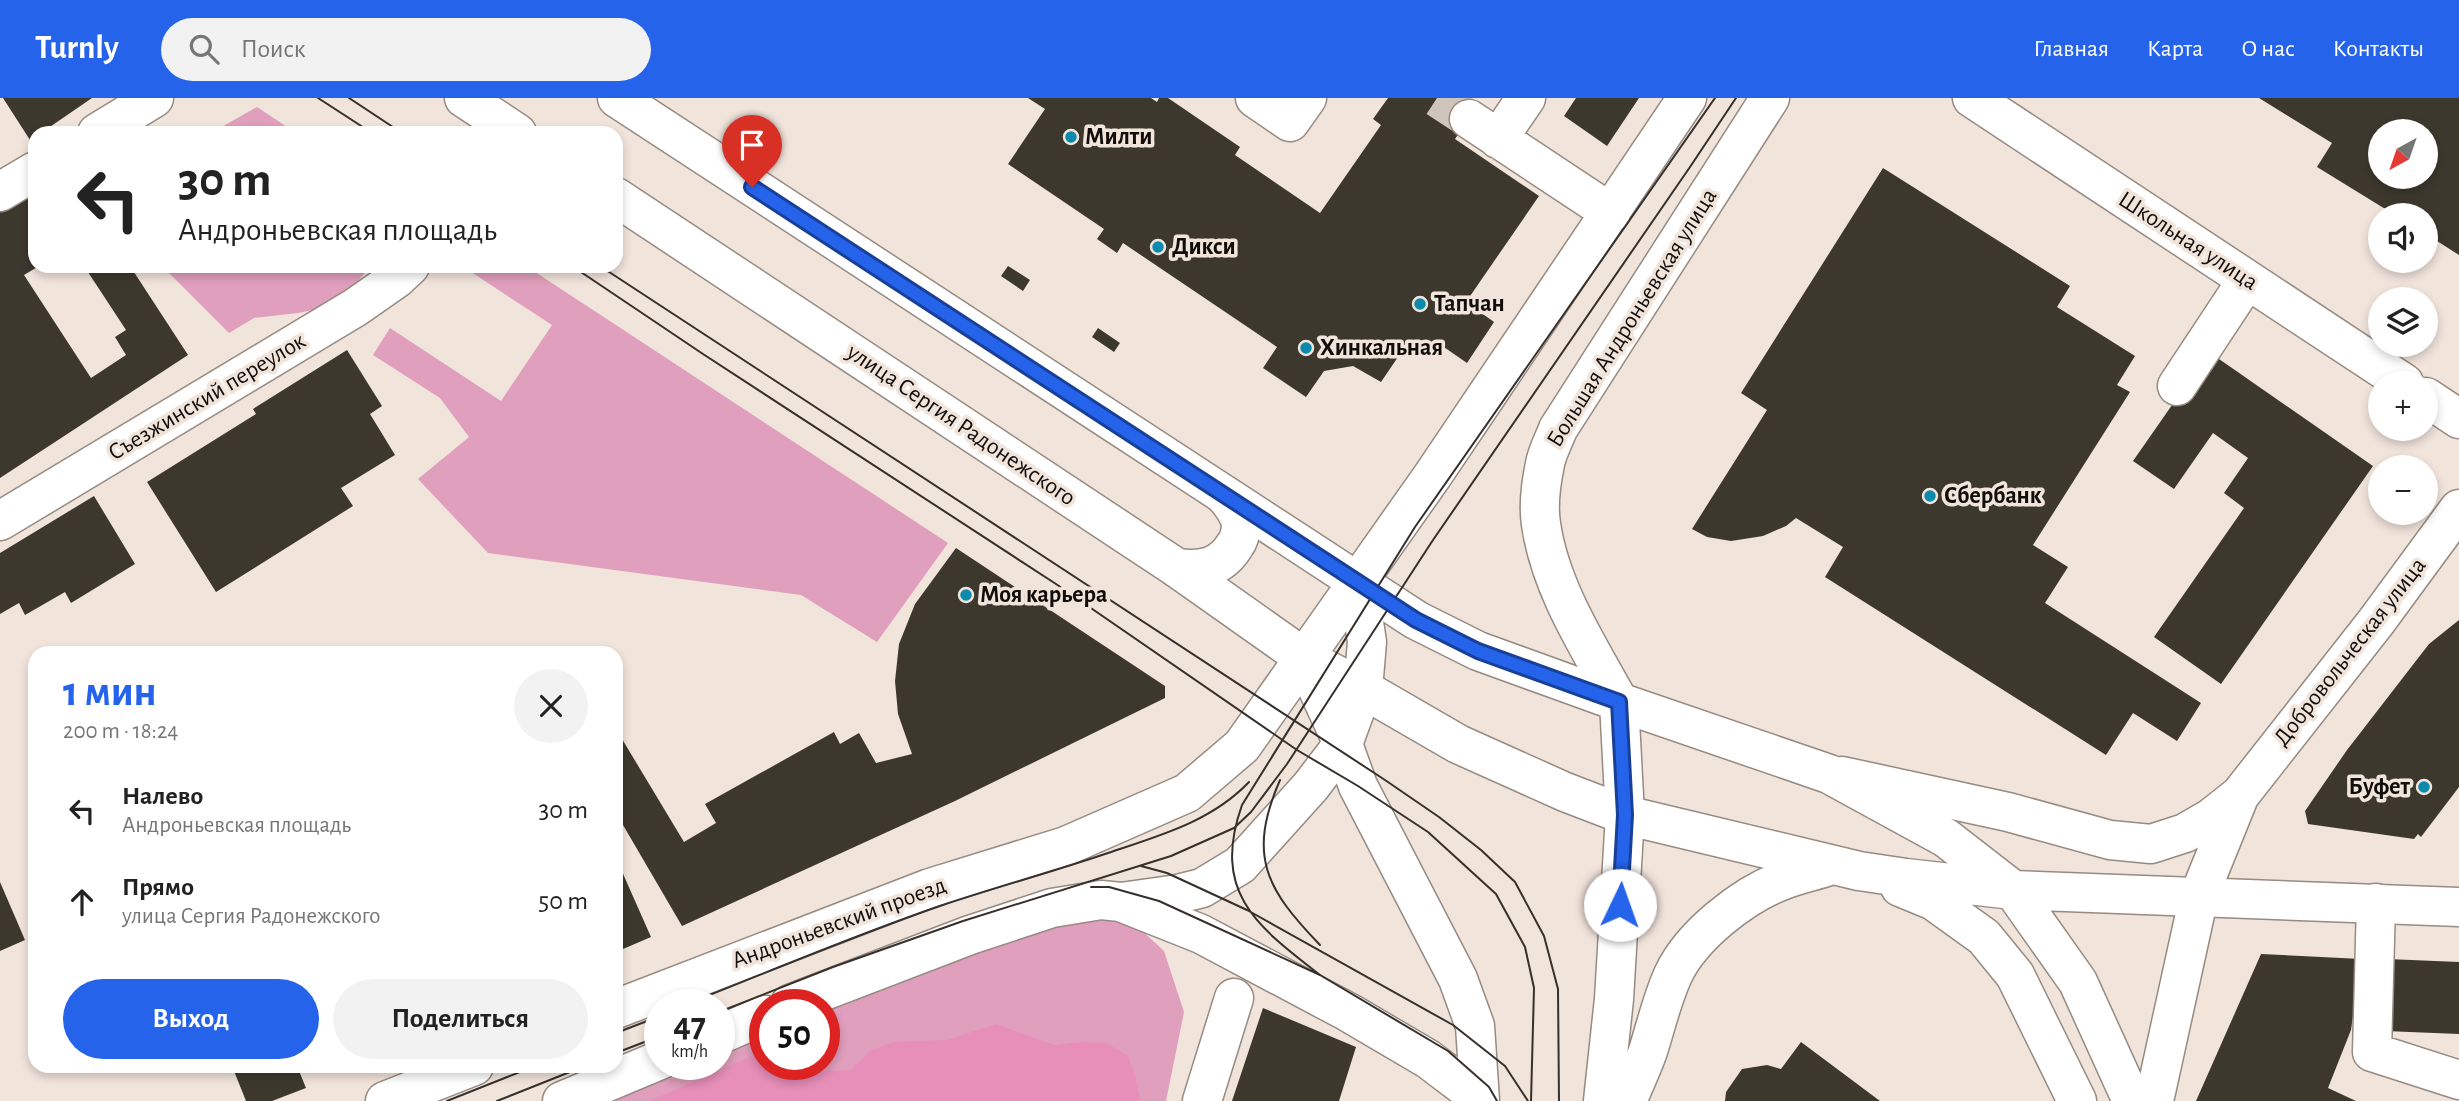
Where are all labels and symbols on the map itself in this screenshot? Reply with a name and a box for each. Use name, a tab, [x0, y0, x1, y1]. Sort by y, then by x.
pin	[722, 115, 782, 187]
north arrow	[2368, 119, 2438, 189]
place label: Милти	[1085, 125, 1152, 149]
marker: Милти	[1063, 129, 1079, 145]
street label: Большая Андроньевская улица	[1543, 185, 1721, 451]
street label: Школьная улица	[2114, 187, 2262, 295]
place label: Дикси	[1172, 235, 1236, 259]
marker: Дикси	[1150, 239, 1166, 255]
place label: Тапчан	[1434, 292, 1505, 316]
marker: Тапчан	[1412, 296, 1428, 312]
street label: Съезжинский переулок	[104, 329, 310, 465]
place label: Хинкальная	[1320, 336, 1443, 360]
street label: улица Сергия Радонежского	[842, 339, 1079, 510]
marker: Хинкальная	[1298, 340, 1314, 356]
place label: Сбербанк	[1944, 484, 2042, 508]
marker: Сбербанк	[1922, 488, 1938, 504]
street label: Добровольческая улица	[2269, 553, 2431, 751]
place label: Моя карьера	[980, 583, 1107, 607]
marker: Моя карьера	[958, 587, 974, 603]
place label: Буфет	[2349, 775, 2411, 799]
marker: Буфет	[2416, 779, 2432, 795]
position arrow	[1583, 868, 1657, 942]
street label: Андроньевский проезд	[729, 873, 949, 973]
speed limit sign: 50	[749, 989, 840, 1080]

